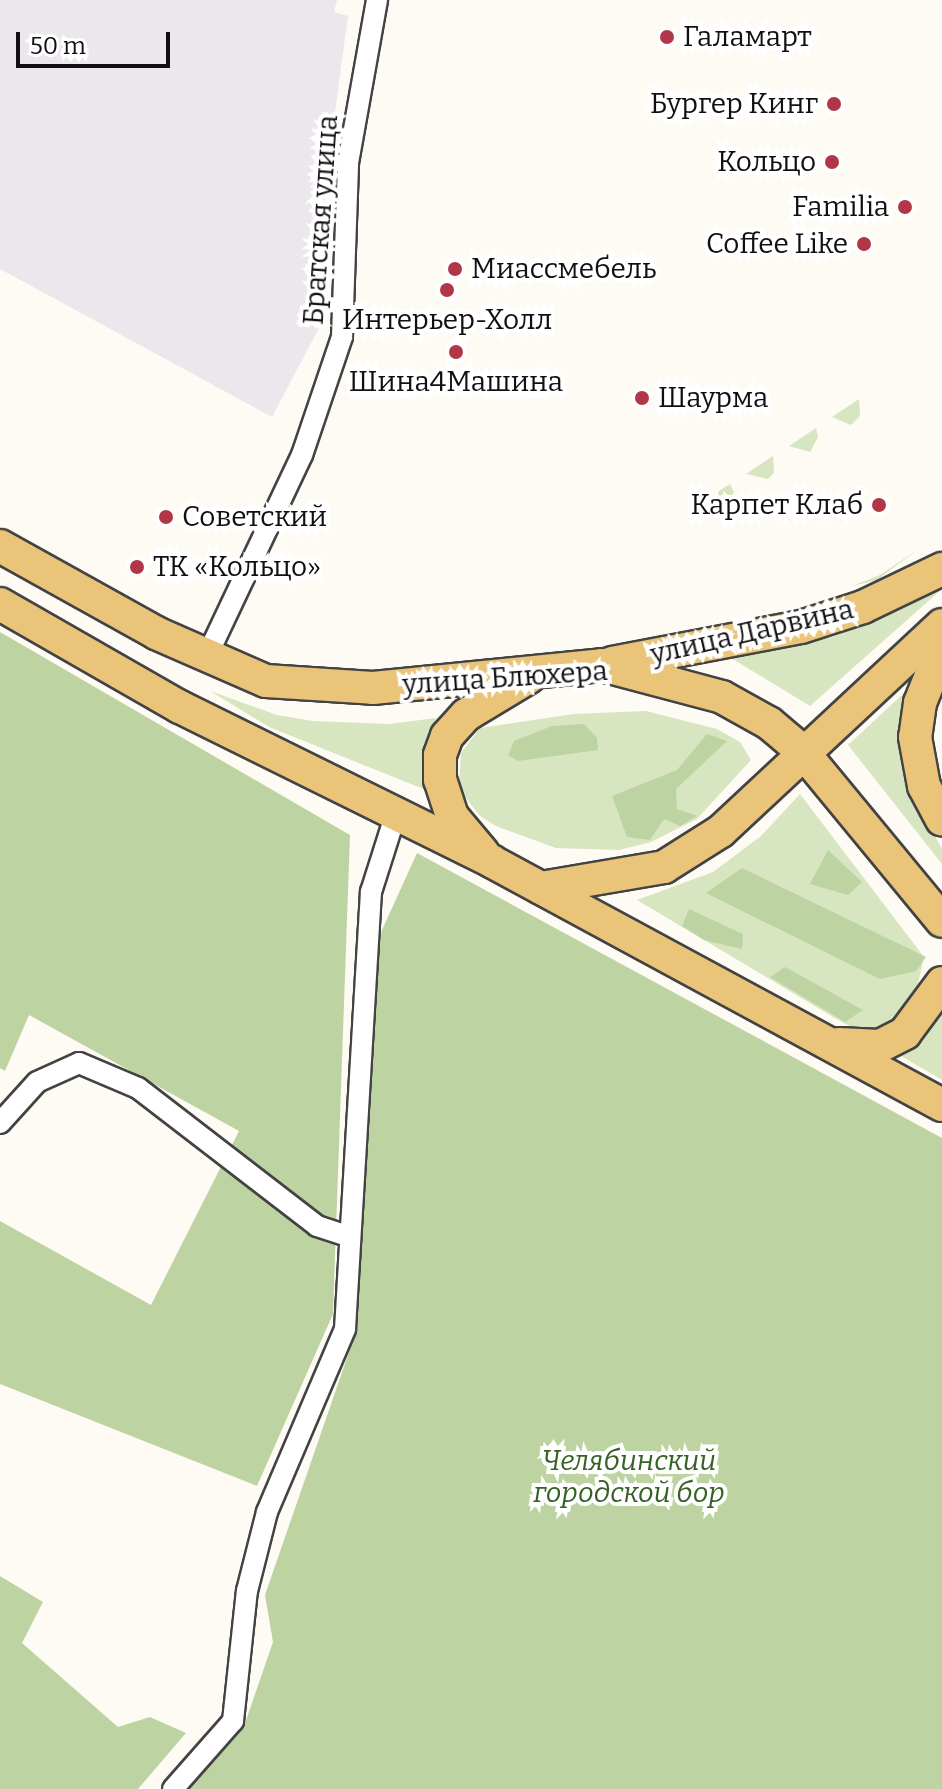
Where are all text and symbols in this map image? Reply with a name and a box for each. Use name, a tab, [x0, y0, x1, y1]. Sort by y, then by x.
scale bar	[20, 16, 174, 66]
place label: Галамарт	[683, 20, 812, 54]
marker: Галамарт	[658, 28, 676, 46]
text: 50 m	[30, 32, 86, 60]
place label: Бургер Кинг	[650, 87, 818, 121]
marker: Бургер Кинг	[825, 95, 843, 113]
street label: Братская улица	[297, 114, 345, 326]
place label: Кольцо	[717, 145, 816, 179]
marker: Кольцо	[823, 153, 841, 171]
place label: Familia	[792, 190, 889, 224]
marker: Familia	[896, 198, 914, 216]
place label: Coffee Like	[706, 227, 848, 261]
marker: Coffee Like	[855, 235, 873, 253]
place label: Миассмебель	[471, 252, 656, 286]
marker: Миассмебель	[446, 260, 464, 278]
marker: Интерьер-Холл	[438, 281, 456, 299]
place label: Интерьер-Холл	[342, 303, 552, 337]
marker: Шина4Машина	[447, 343, 465, 361]
place label: Шина4Машина	[349, 365, 563, 399]
place label: Шаурма	[658, 381, 768, 415]
marker: Шаурма	[633, 389, 651, 407]
place label: Карпет Клаб	[690, 488, 863, 522]
marker: Карпет Клаб	[870, 496, 888, 514]
place label: Советский	[182, 500, 327, 534]
marker: Советский	[157, 508, 175, 526]
place label: ТК «Кольцо»	[153, 550, 321, 584]
marker: ТК «Кольцо»	[128, 558, 146, 576]
street label: улица Дарвина	[647, 592, 857, 672]
street label: улица Блюхера	[401, 654, 609, 702]
park label: Челябинский городской бор	[533, 1444, 725, 1510]

